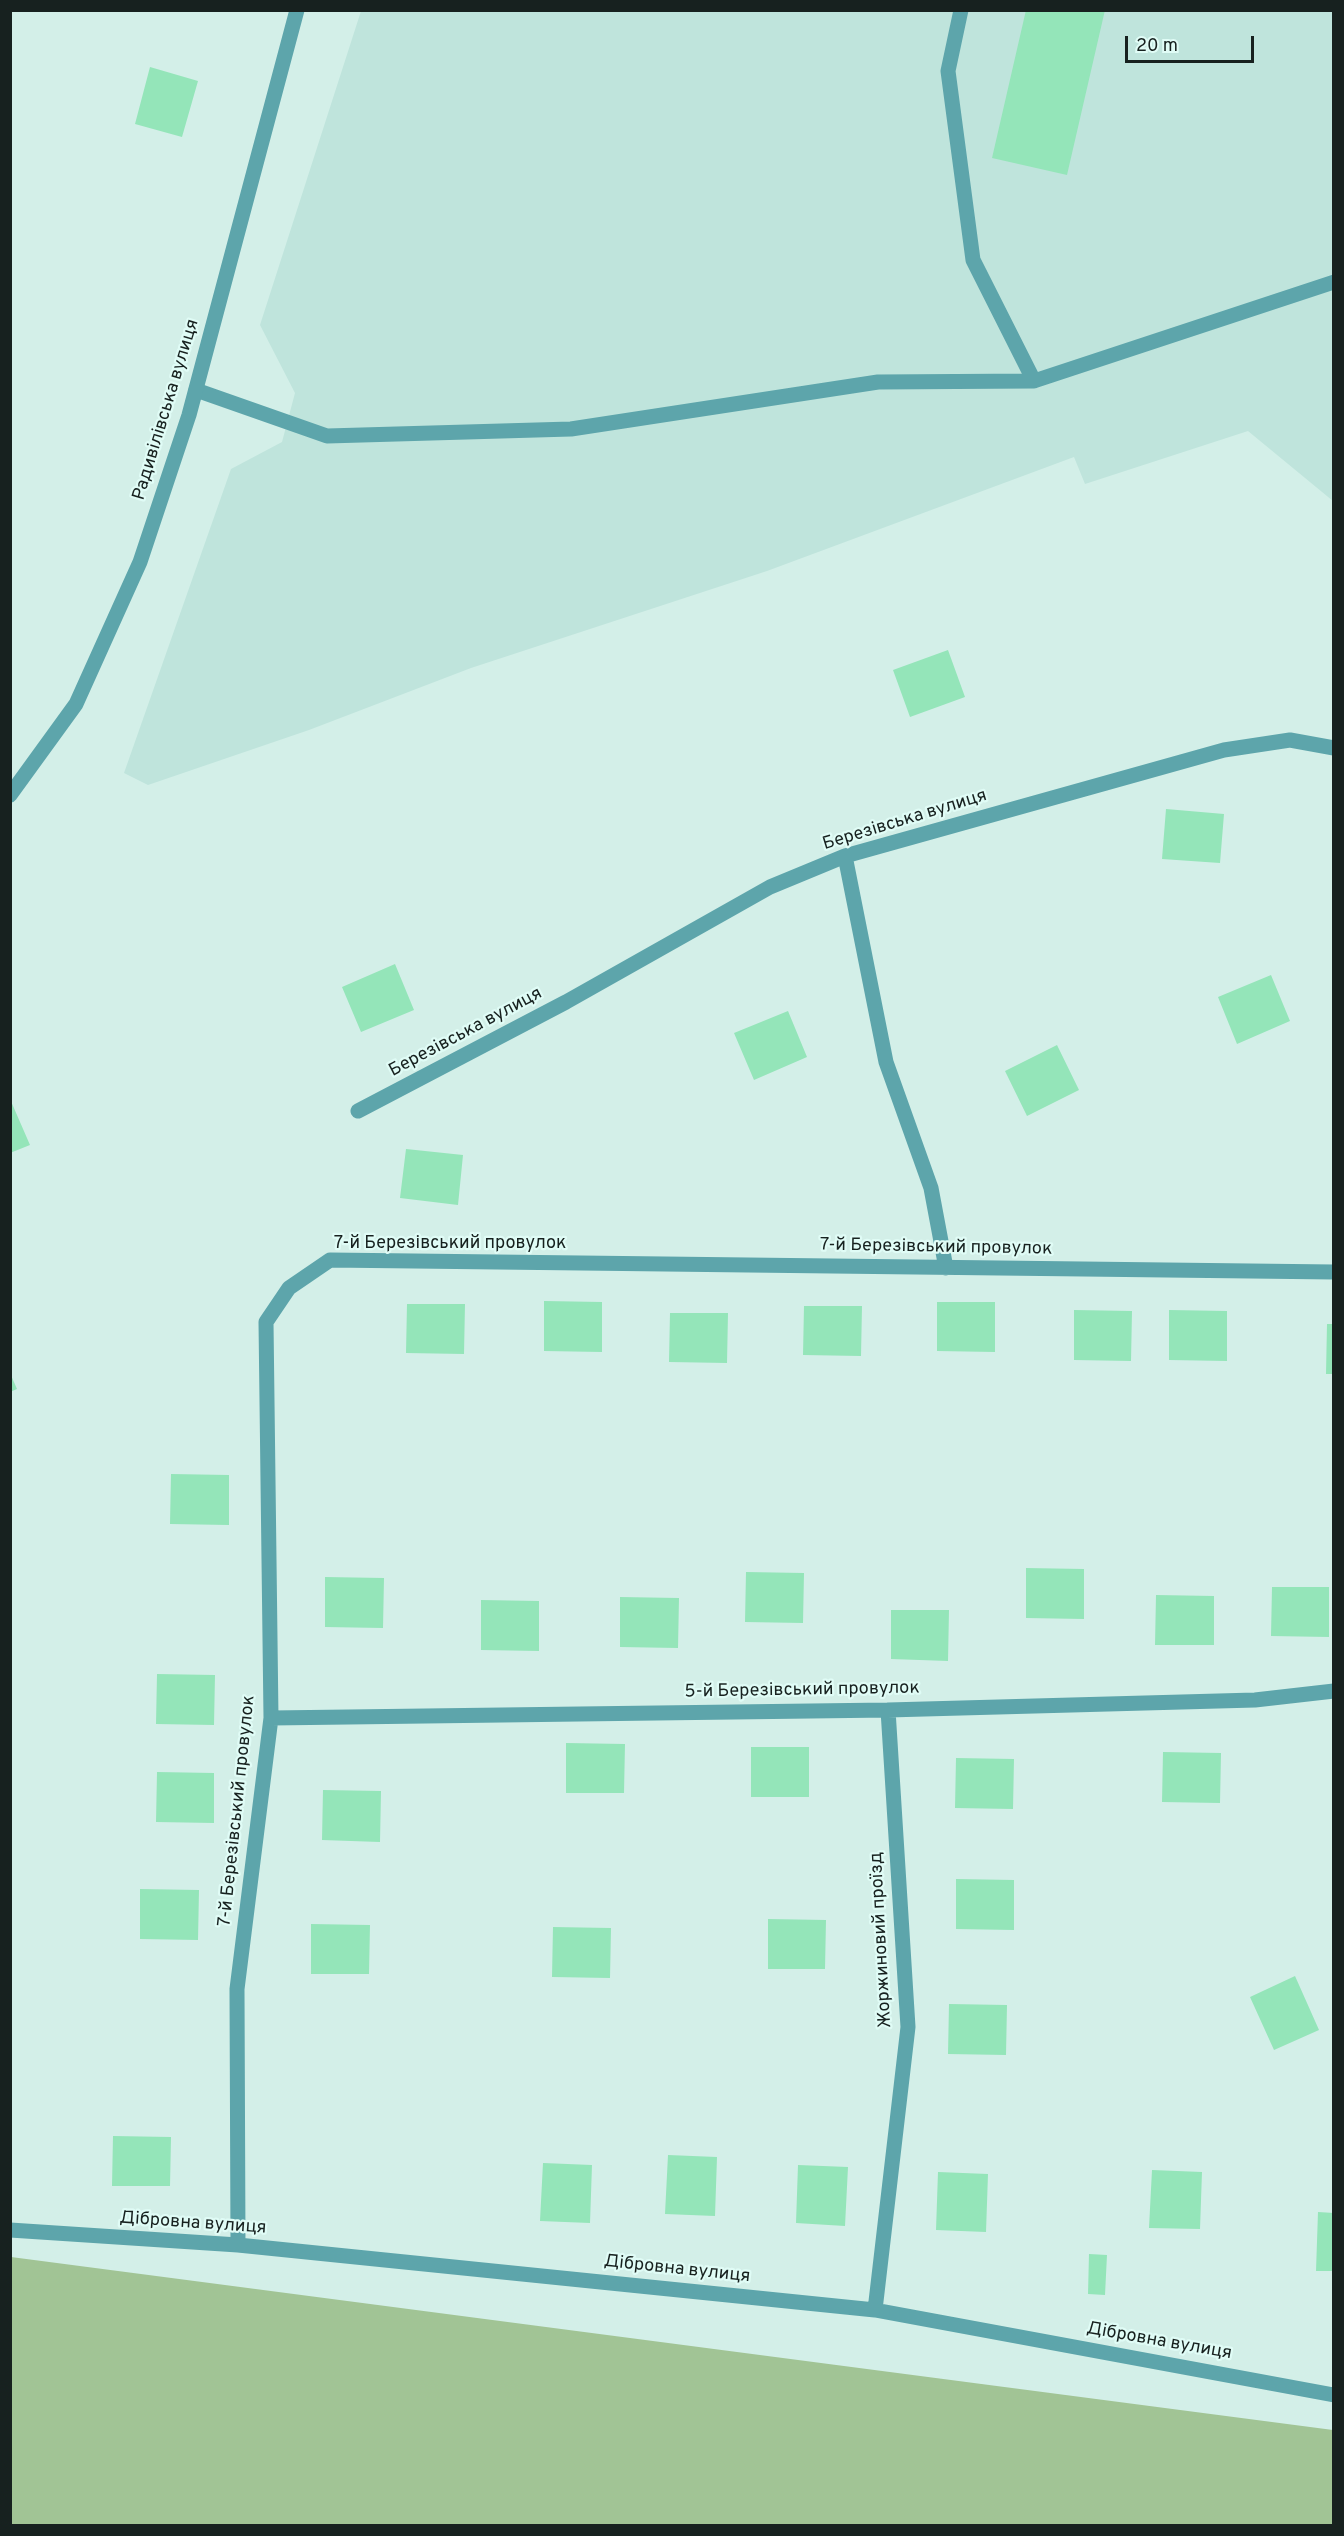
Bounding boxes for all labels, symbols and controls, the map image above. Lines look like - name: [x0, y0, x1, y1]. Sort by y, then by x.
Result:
- scale bar: [1128, 24, 1257, 62]
- text: 20 m: [1136, 35, 1178, 58]
- street label: Радивілівська вулиця: [129, 317, 205, 503]
- street label: Березівська вулиця: [820, 786, 990, 856]
- street label: Березівська вулиця: [386, 983, 546, 1083]
- street label: 7-й Березівський провулок: [334, 1233, 566, 1255]
- street label: 7-й Березівський провулок: [820, 1235, 1052, 1261]
- street label: 5-й Березівський провулок: [684, 1678, 920, 1704]
- street label: 7-й Березівський провулок: [215, 1694, 261, 1928]
- street label: Жоржиновий проїзд: [867, 1851, 897, 2029]
- street label: Дібровна вулиця: [119, 2208, 267, 2240]
- street label: Дібровна вулиця: [603, 2252, 751, 2288]
- street label: Дібровна вулиця: [1085, 2319, 1233, 2365]

